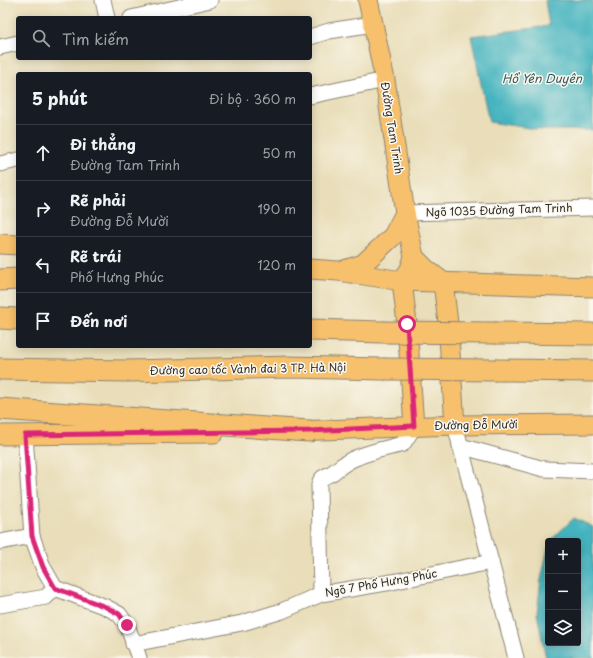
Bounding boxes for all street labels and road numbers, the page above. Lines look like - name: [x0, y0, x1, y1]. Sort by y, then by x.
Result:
- street label: Đường Tam Trinh: [377, 81, 408, 175]
- street label: Ngõ 1035 Đường Tam Trinh: [425, 198, 573, 221]
- street label: Đường cao tốc Vành đai 3 TP. Hà Nội: [150, 358, 346, 379]
- street label: Đường Đỗ Mười: [434, 415, 518, 434]
- street label: Ngõ 7 Phố Hưng Phúc: [323, 564, 439, 601]

